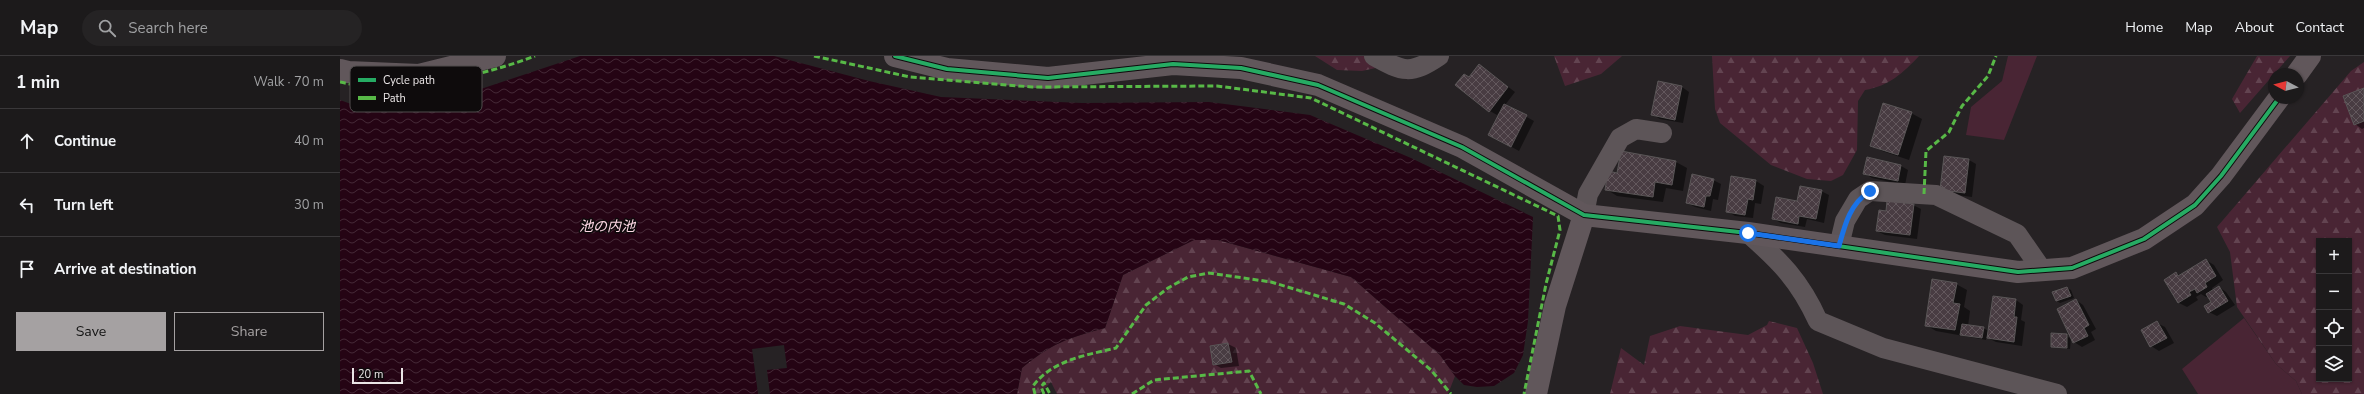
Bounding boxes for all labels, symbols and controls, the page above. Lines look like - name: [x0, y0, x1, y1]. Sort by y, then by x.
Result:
- search box: [82, 10, 362, 46]
- text: Map: [20, 15, 58, 41]
- icon: search: [96, 17, 118, 39]
- text: Search here: [128, 18, 208, 38]
- text: Home: [2125, 18, 2163, 37]
- text: Map: [2185, 18, 2213, 37]
- text: About: [2235, 18, 2274, 37]
- text: Contact: [2296, 18, 2344, 37]
- legend: [350, 66, 482, 112]
- north arrow: [2268, 68, 2304, 104]
- text: 1 min: [16, 71, 60, 94]
- text: Walk · 70 m: [253, 73, 324, 91]
- text: Cycle path: [383, 73, 435, 88]
- text: Path: [383, 91, 406, 106]
- icon: ahead: [16, 130, 38, 152]
- text: Continue: [54, 131, 116, 151]
- text: 40 m: [294, 132, 324, 150]
- route end: [1861, 182, 1879, 200]
- icon: left: [16, 194, 38, 216]
- text: Turn left: [54, 195, 113, 215]
- text: 30 m: [294, 196, 324, 214]
- water label: 池の内池: [579, 217, 637, 236]
- route start: [1739, 224, 1757, 242]
- map controls: [2316, 238, 2352, 382]
- button: +: [2316, 238, 2352, 274]
- icon: arrive: [16, 258, 38, 280]
- text: Arrive at destination: [54, 259, 197, 279]
- button: −: [2316, 274, 2352, 310]
- button: locate: [2316, 310, 2352, 346]
- button: Save: [16, 312, 166, 351]
- button: Share: [174, 312, 324, 351]
- button: layers: [2316, 346, 2352, 382]
- scale bar: [352, 366, 403, 385]
- text: 20 m: [358, 367, 383, 382]

